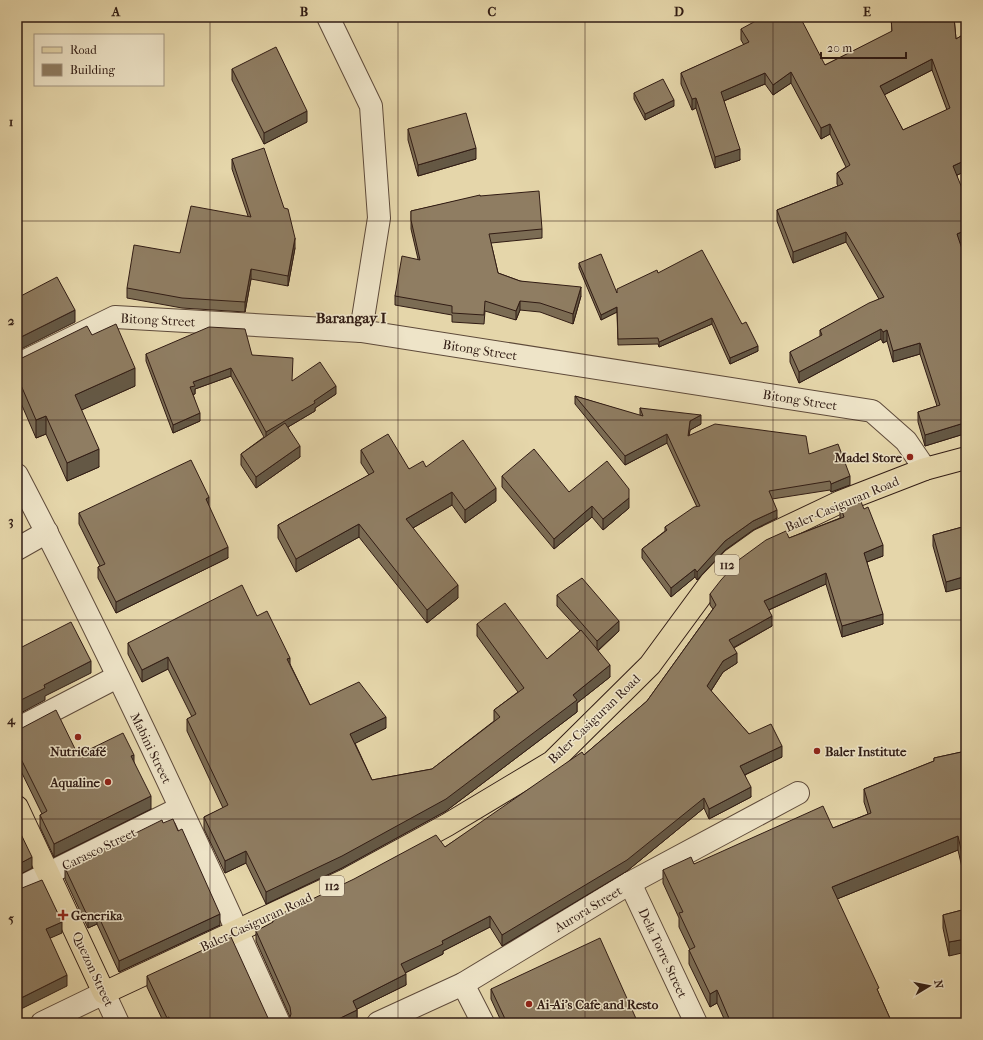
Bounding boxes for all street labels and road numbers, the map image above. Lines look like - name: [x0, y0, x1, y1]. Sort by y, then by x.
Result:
- street label: Bitong Street: [120, 311, 196, 329]
- street label: Bitong Street: [442, 337, 519, 363]
- street label: Bitong Street: [762, 387, 839, 413]
- street label: Baler-Casiguran Road: [783, 473, 902, 535]
- road number: 112: [715, 555, 739, 575]
- street label: Baler-Casiguran Road: [545, 671, 644, 767]
- street label: Mabini Street: [127, 710, 175, 786]
- street label: Carasco Street: [60, 824, 139, 873]
- road number: 112: [320, 876, 344, 896]
- street label: Aurora Street: [551, 883, 625, 936]
- street label: Baler-Casiguran Road: [198, 889, 315, 955]
- street label: Dela Torre Street: [636, 906, 690, 1001]
- street label: Quezon Street: [69, 929, 117, 1009]

